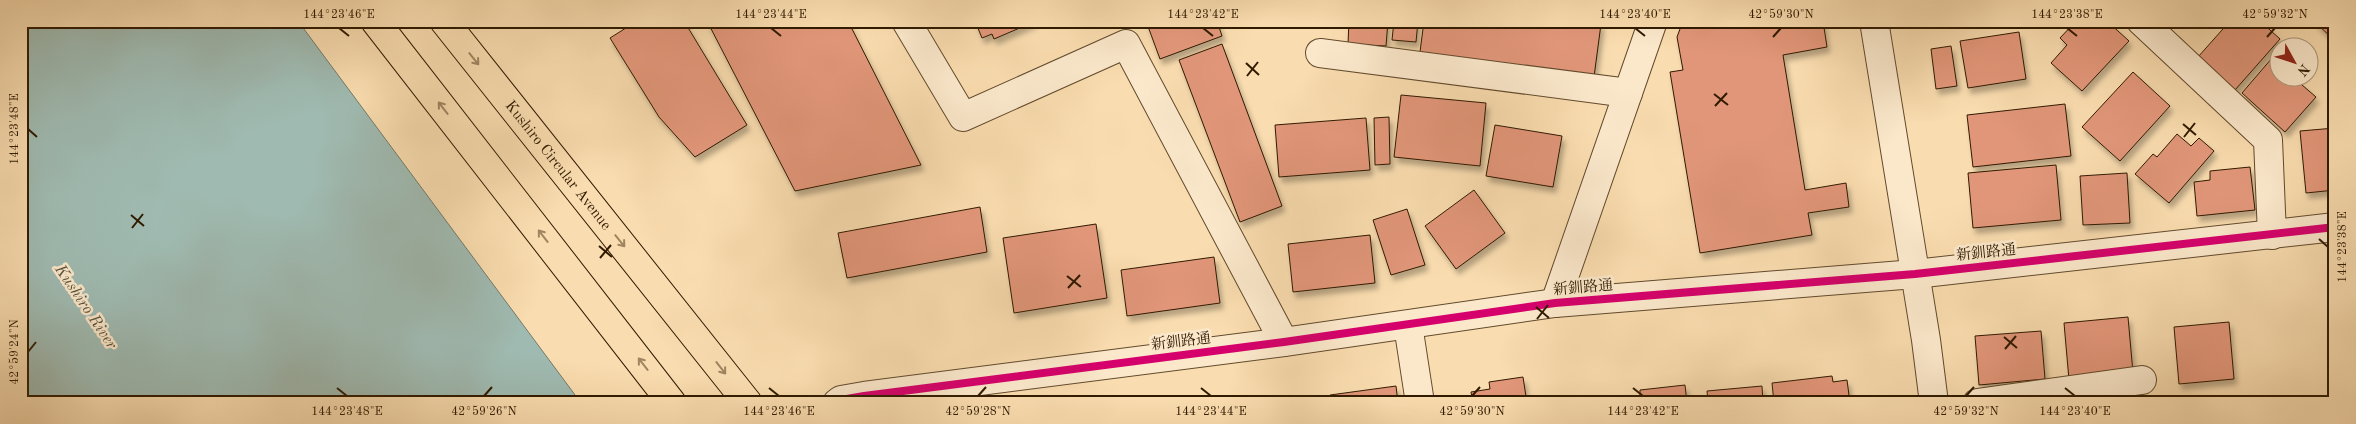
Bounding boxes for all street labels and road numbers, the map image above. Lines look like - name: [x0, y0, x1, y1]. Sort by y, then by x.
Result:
- street label: Kushiro Circular Avenue: [502, 99, 613, 233]
- street label: 新釧路通: [1955, 241, 2017, 264]
- street label: 新釧路通: [1552, 276, 1614, 299]
- street label: 新釧路通: [1150, 329, 1212, 354]

